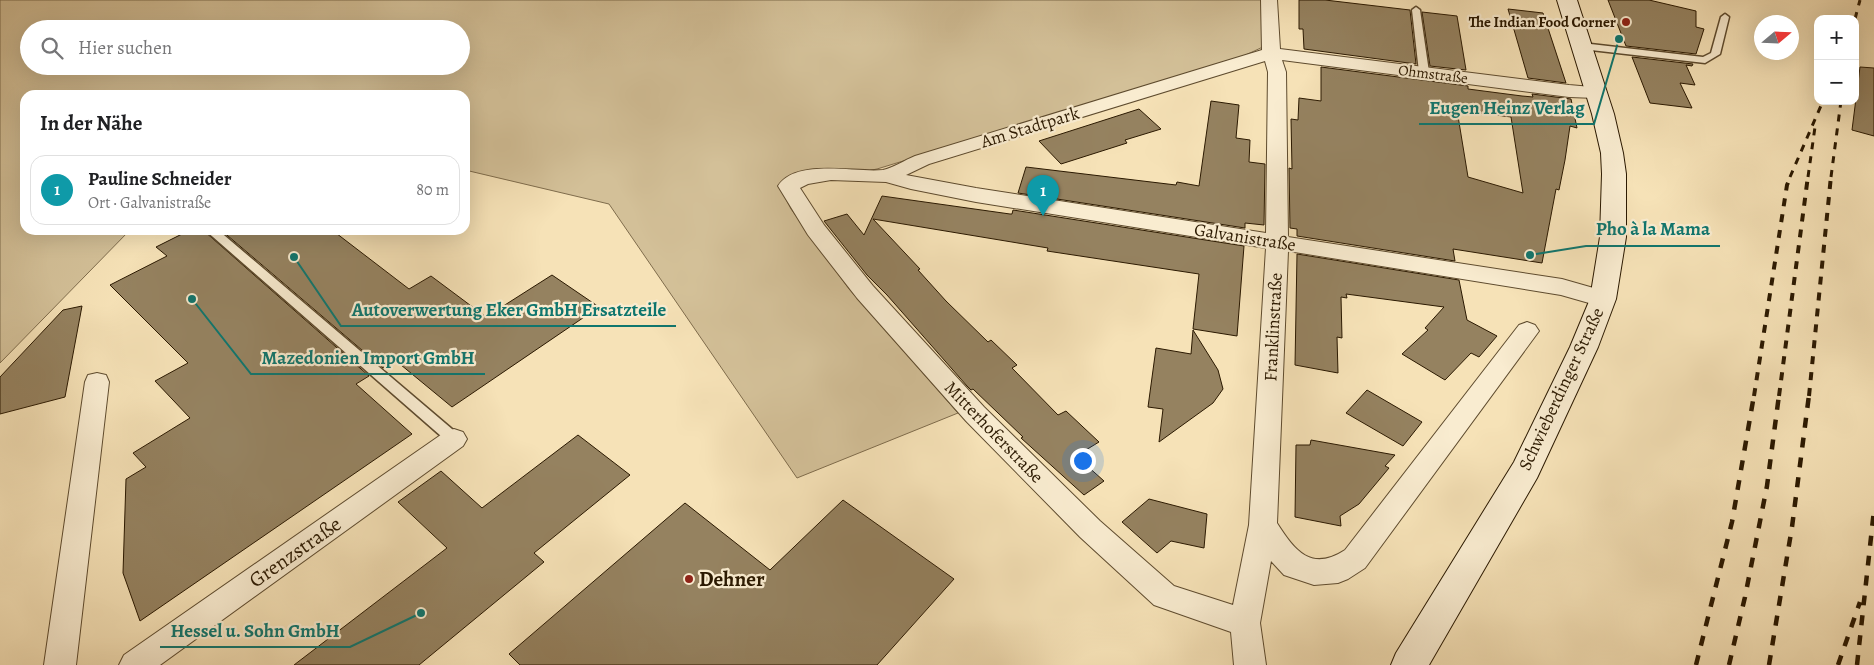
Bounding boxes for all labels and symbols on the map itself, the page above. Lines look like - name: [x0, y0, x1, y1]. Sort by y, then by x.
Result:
- place label: The Indian Food Corner: [1469, 12, 1616, 32]
- north arrow: [1754, 15, 1799, 60]
- marker: The Indian Food Corner: [1620, 16, 1632, 28]
- street label: Ohmstraße: [1397, 60, 1469, 88]
- callout: Eugen Heinz Verlag: [1419, 90, 1594, 124]
- text: Eugen Heinz Verlag: [1429, 95, 1585, 121]
- street label: Am Stadtpark: [977, 101, 1082, 154]
- pin: 1: [1027, 175, 1059, 216]
- callout: Pho à la Mama: [1586, 212, 1720, 246]
- text: Pho à la Mama: [1596, 216, 1711, 242]
- street label: Galvanistraße: [1192, 217, 1298, 257]
- street label: Franklinstraße: [1258, 272, 1288, 382]
- callout: Autoverwertung Eker GmbH Ersatzteile: [341, 292, 676, 326]
- text: Autoverwertung Eker GmbH Ersatzteile: [351, 297, 667, 323]
- street label: Schwieberdinger Straße: [1513, 304, 1609, 474]
- callout: Mazedonien Import GmbH: [251, 340, 485, 374]
- text: Mazedonien Import GmbH: [261, 345, 475, 371]
- street label: Mitterhoferstraße: [939, 376, 1049, 488]
- your location: [1070, 448, 1096, 474]
- street label: Grenzstraße: [243, 510, 347, 594]
- place label: Dehner: [699, 565, 765, 593]
- marker: Dehner: [683, 573, 695, 585]
- callout: Hessel u. Sohn GmbH: [160, 613, 350, 647]
- text: Hessel u. Sohn GmbH: [170, 618, 340, 644]

